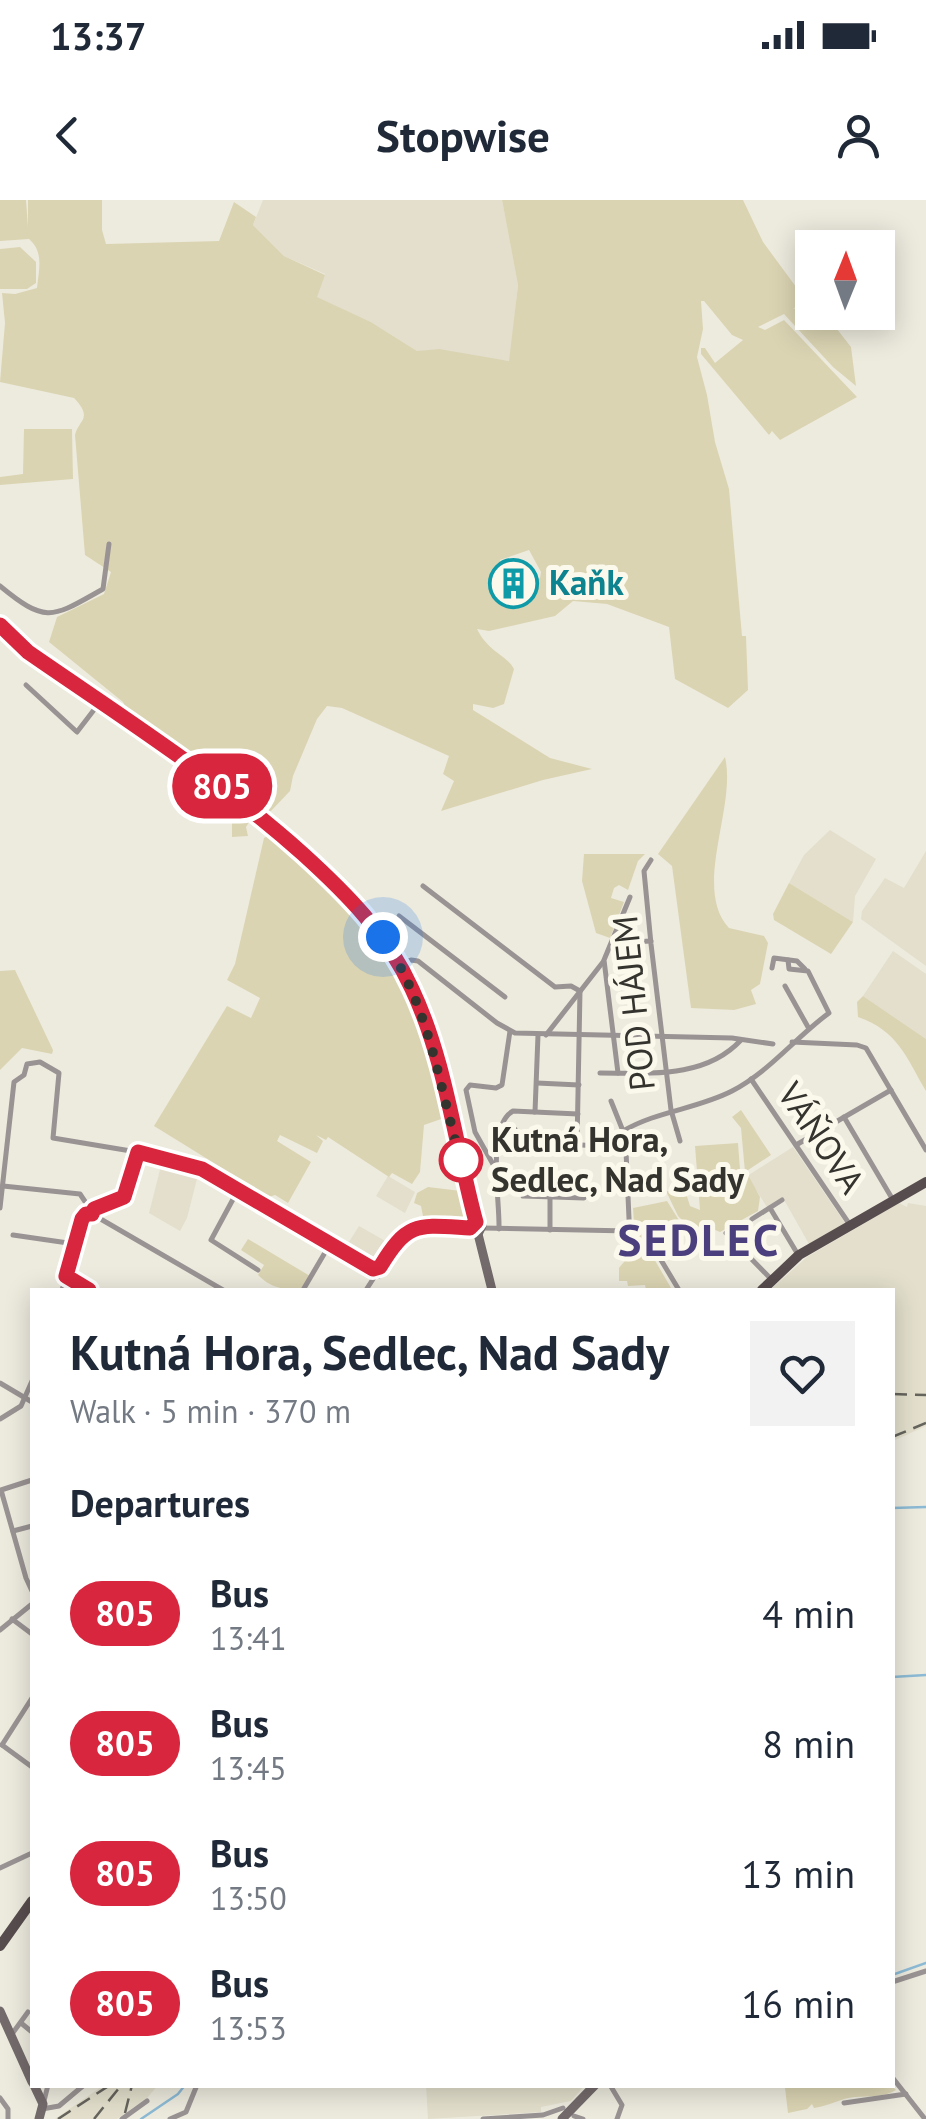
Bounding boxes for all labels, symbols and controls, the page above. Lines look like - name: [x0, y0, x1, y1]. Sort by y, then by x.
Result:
- text: 13:37: [50, 11, 146, 60]
- text: Stopwise: [376, 106, 550, 164]
- icon: back: [40, 108, 95, 163]
- icon: person: [831, 108, 886, 163]
- north arrow: [795, 230, 895, 330]
- map controls: [795, 230, 895, 330]
- building icon: Kaňk: [488, 557, 540, 609]
- place label: Kaňk: [549, 559, 624, 605]
- line badge: 805: [164, 754, 280, 818]
- text: 805: [192, 763, 252, 809]
- your location: [358, 912, 408, 962]
- street label: POD HÁJEM: [601, 913, 665, 1093]
- street label: VÁŇOVA: [767, 1072, 876, 1202]
- place label: Kutná Hora, Sedlec, Nad Sady: [491, 1116, 745, 1202]
- marker: Kutná Hora, Sedlec, Nad Sady: [440, 1139, 482, 1181]
- district label: SEDLEC: [617, 1210, 781, 1268]
- text: Kutná Hora, Sedlec, Nad Sady: [70, 1321, 669, 1383]
- button: heart: [750, 1321, 855, 1426]
- text: Walk · 5 min · 370 m: [70, 1390, 351, 1432]
- text: Departures: [70, 1478, 250, 1527]
- text: Bus: [210, 1568, 269, 1617]
- text: 4 min: [762, 1589, 855, 1638]
- text: 805: [95, 1590, 155, 1636]
- text: 13:41: [210, 1617, 287, 1659]
- text: Bus: [210, 1698, 269, 1747]
- text: 8 min: [762, 1719, 855, 1768]
- text: 805: [95, 1720, 155, 1766]
- text: 13:45: [210, 1747, 287, 1789]
- text: Bus: [210, 1828, 269, 1877]
- text: 13 min: [742, 1849, 855, 1898]
- text: 805: [95, 1850, 155, 1896]
- text: 13:50: [210, 1877, 287, 1919]
- text: Bus: [210, 1958, 269, 2007]
- text: 16 min: [742, 1979, 855, 2028]
- text: 805: [95, 1980, 155, 2026]
- text: 13:53: [210, 2007, 287, 2049]

